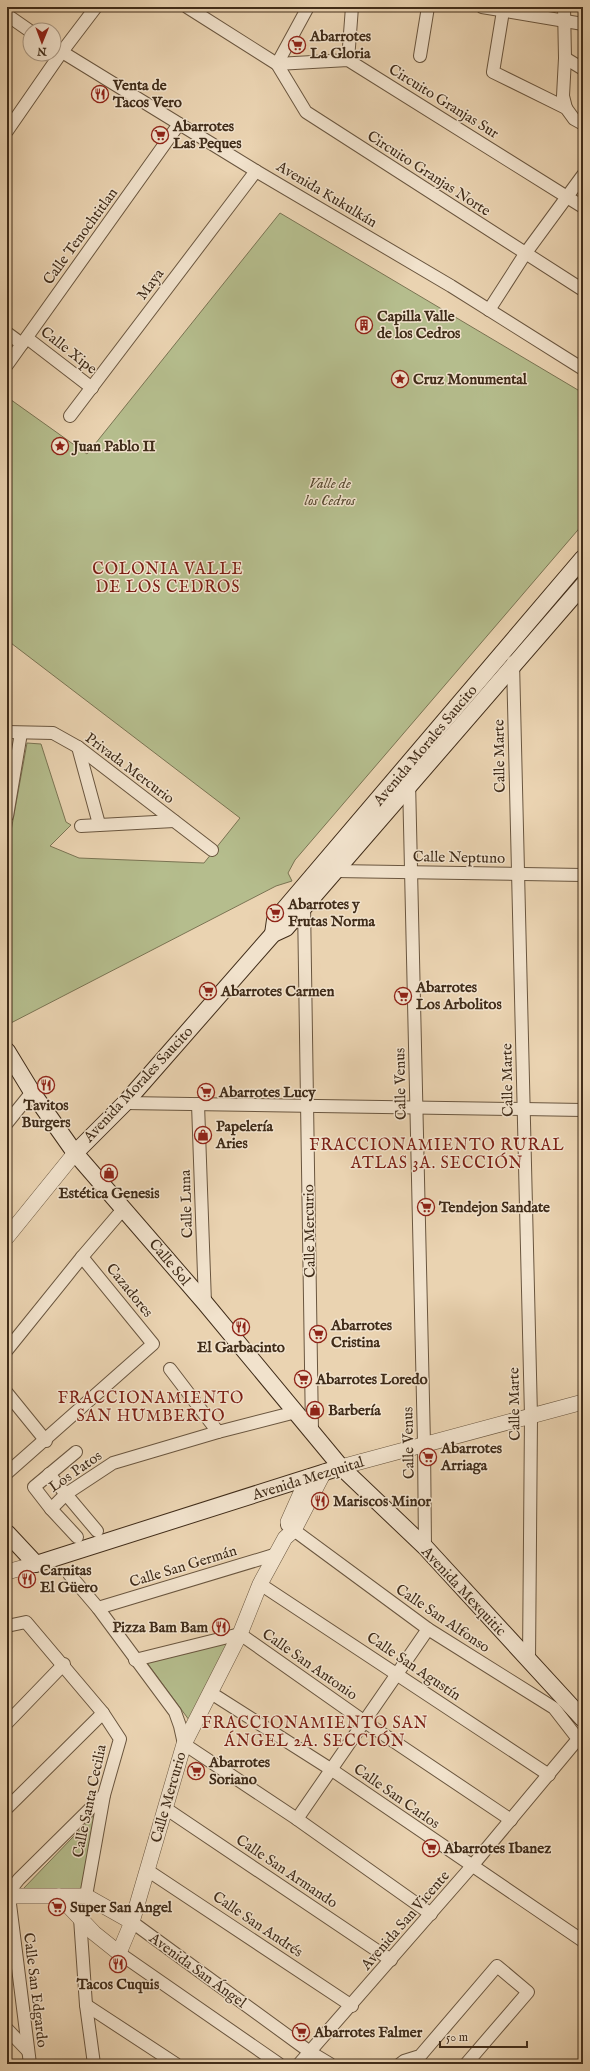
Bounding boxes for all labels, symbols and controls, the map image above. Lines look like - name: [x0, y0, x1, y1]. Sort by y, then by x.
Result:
- north arrow: [22, 22, 62, 62]
- place label: Abarrotes La Gloria: [309, 27, 372, 63]
- supermarket icon: Abarrotes La Gloria: [287, 35, 307, 55]
- text: N: [36, 44, 48, 58]
- street label: Circuito Granjas Sur: [385, 60, 503, 143]
- place label: Venta de Tacos Vero: [112, 76, 182, 112]
- restaurant icon: Venta de Tacos Vero: [90, 84, 110, 104]
- place label: Abarrotes Las Peques: [172, 117, 242, 153]
- supermarket icon: Abarrotes Las Peques: [150, 125, 170, 145]
- street label: Circuito Granjas Norte: [363, 126, 494, 220]
- street label: Avenida Kukulkán: [272, 156, 380, 232]
- street label: Calle Tenochtitlan: [39, 184, 122, 289]
- street label: Maya: [133, 265, 169, 304]
- place label: Capilla Valle de los Cedros: [377, 307, 461, 343]
- building icon: Capilla Valle de los Cedros: [354, 315, 374, 335]
- street label: Calle Xipe: [37, 322, 101, 378]
- place icon: Cruz Monumental: [390, 369, 410, 389]
- place label: Cruz Monumental: [413, 370, 528, 389]
- place icon: Juan Pablo II: [50, 436, 70, 456]
- place label: Juan Pablo II: [71, 437, 156, 456]
- park label: Valle de los Cedros: [305, 474, 356, 510]
- district label: COLONIA VALLE DE LOS CEDROS: [92, 560, 244, 598]
- street label: Avenida Morales Saucito: [369, 681, 482, 810]
- street label: Calle Marte: [489, 719, 510, 793]
- street label: Privada Mercurio: [81, 729, 178, 808]
- street label: Calle Neptuno: [413, 847, 505, 868]
- place label: Abarrotes y Frutas Norma: [287, 895, 375, 931]
- supermarket icon: Abarrotes y Frutas Norma: [265, 903, 285, 923]
- place label: Abarrotes Los Arbolitos: [415, 978, 502, 1014]
- supermarket icon: Abarrotes Carmen: [198, 981, 218, 1001]
- place label: Abarrotes Carmen: [220, 982, 334, 1001]
- supermarket icon: Abarrotes Los Arbolitos: [393, 986, 413, 1006]
- street label: Avenida Morales Saucito: [79, 1022, 197, 1147]
- street label: Calle Marte: [497, 1043, 518, 1117]
- street label: Calle Venus: [390, 1048, 411, 1120]
- restaurant icon: Tavitos Burgers: [36, 1075, 56, 1095]
- supermarket icon: Abarrotes Lucy: [196, 1082, 216, 1102]
- place label: Abarrotes Lucy: [218, 1083, 316, 1102]
- place label: Tavitos Burgers: [21, 1096, 71, 1132]
- place label: Papelería Aries: [215, 1117, 274, 1153]
- shop icon: Papelería Aries: [193, 1125, 213, 1145]
- district label: FRACCIONAMIENTO RURAL ATLAS 3A. SECCIÓN: [309, 1136, 565, 1174]
- shop icon: Estética Genesis: [99, 1163, 119, 1183]
- street label: Calle Luna: [176, 1169, 197, 1239]
- place label: Estética Genesis: [58, 1184, 160, 1203]
- street label: Calle Mercurio: [299, 1184, 320, 1278]
- supermarket icon: Tendejon Sandate: [416, 1197, 436, 1217]
- place label: Tendejon Sandate: [438, 1198, 550, 1217]
- street label: Calle Sol: [145, 1235, 195, 1290]
- street label: Cazadores: [102, 1259, 157, 1321]
- place label: Abarrotes Cristina: [330, 1316, 393, 1352]
- restaurant icon: El Garbacinto: [231, 1317, 251, 1337]
- supermarket icon: Abarrotes Cristina: [308, 1324, 328, 1344]
- place label: El Garbacinto: [197, 1338, 285, 1357]
- street label: Calle Marte: [504, 1367, 525, 1441]
- supermarket icon: Abarrotes Loredo: [293, 1369, 313, 1389]
- place label: Abarrotes Loredo: [315, 1370, 428, 1389]
- district label: FRACCIONAMIENTO SAN HUMBERTO: [58, 1389, 244, 1427]
- shop icon: Barbería: [305, 1400, 325, 1420]
- place label: Barbería: [328, 1401, 381, 1420]
- street label: Calle Venus: [398, 1407, 419, 1479]
- place label: Abarrotes Arriaga: [440, 1439, 503, 1475]
- street label: Los Patos: [45, 1446, 106, 1497]
- supermarket icon: Abarrotes Arriaga: [418, 1447, 438, 1467]
- street label: Avenida Mezquital: [249, 1452, 367, 1505]
- restaurant icon: Mariscos Minor: [310, 1491, 330, 1511]
- place label: Mariscos Minor: [333, 1492, 432, 1511]
- street label: Calle San Germán: [127, 1541, 239, 1592]
- street label: Avenida Mexquitic: [417, 1542, 510, 1640]
- place label: Carnitas El Güero: [40, 1561, 98, 1597]
- restaurant icon: Carnitas El Güero: [17, 1569, 37, 1589]
- street label: Calle San Alfonso: [392, 1580, 494, 1657]
- restaurant icon: Pizza Bam Bam: [211, 1617, 231, 1637]
- place label: Pizza Bam Bam: [112, 1618, 208, 1637]
- street label: Calle San Antonio: [258, 1624, 361, 1704]
- street label: Calle San Agustín: [363, 1628, 464, 1705]
- district label: FRACCIONAMIENTO SAN ÁNGEL 2A. SECCIÓN: [202, 1714, 428, 1752]
- street label: Calle Santa Cecilia: [68, 1742, 111, 1859]
- street label: Calle Mercurio: [146, 1750, 191, 1845]
- place label: Abarrotes Soriano: [208, 1753, 271, 1789]
- street label: Calle San Carlos: [350, 1760, 444, 1833]
- supermarket icon: Abarrotes Soriano: [186, 1761, 206, 1781]
- street label: Calle San Armando: [232, 1830, 341, 1912]
- supermarket icon: Abarrotes Ibanez: [421, 1838, 441, 1858]
- place label: Abarrotes Ibanez: [443, 1839, 551, 1858]
- street label: Avenida San Vicente: [356, 1867, 454, 1975]
- street label: Calle San Andrés: [209, 1887, 306, 1962]
- supermarket icon: Super San Angel: [47, 1897, 67, 1917]
- place label: Super San Angel: [70, 1898, 173, 1917]
- street label: Avenida San Ángel: [145, 1928, 251, 2013]
- street label: Calle San Edgardo: [19, 1932, 52, 2049]
- restaurant icon: Tacos Cuquis: [108, 1954, 128, 1974]
- place label: Tacos Cuquis: [76, 1975, 160, 1994]
- supermarket icon: Abarrotes Falmer: [291, 2022, 311, 2042]
- place label: Abarrotes Falmer: [313, 2023, 423, 2042]
- scale bar: [440, 2023, 527, 2049]
- text: 50 m: [446, 2030, 468, 2045]

